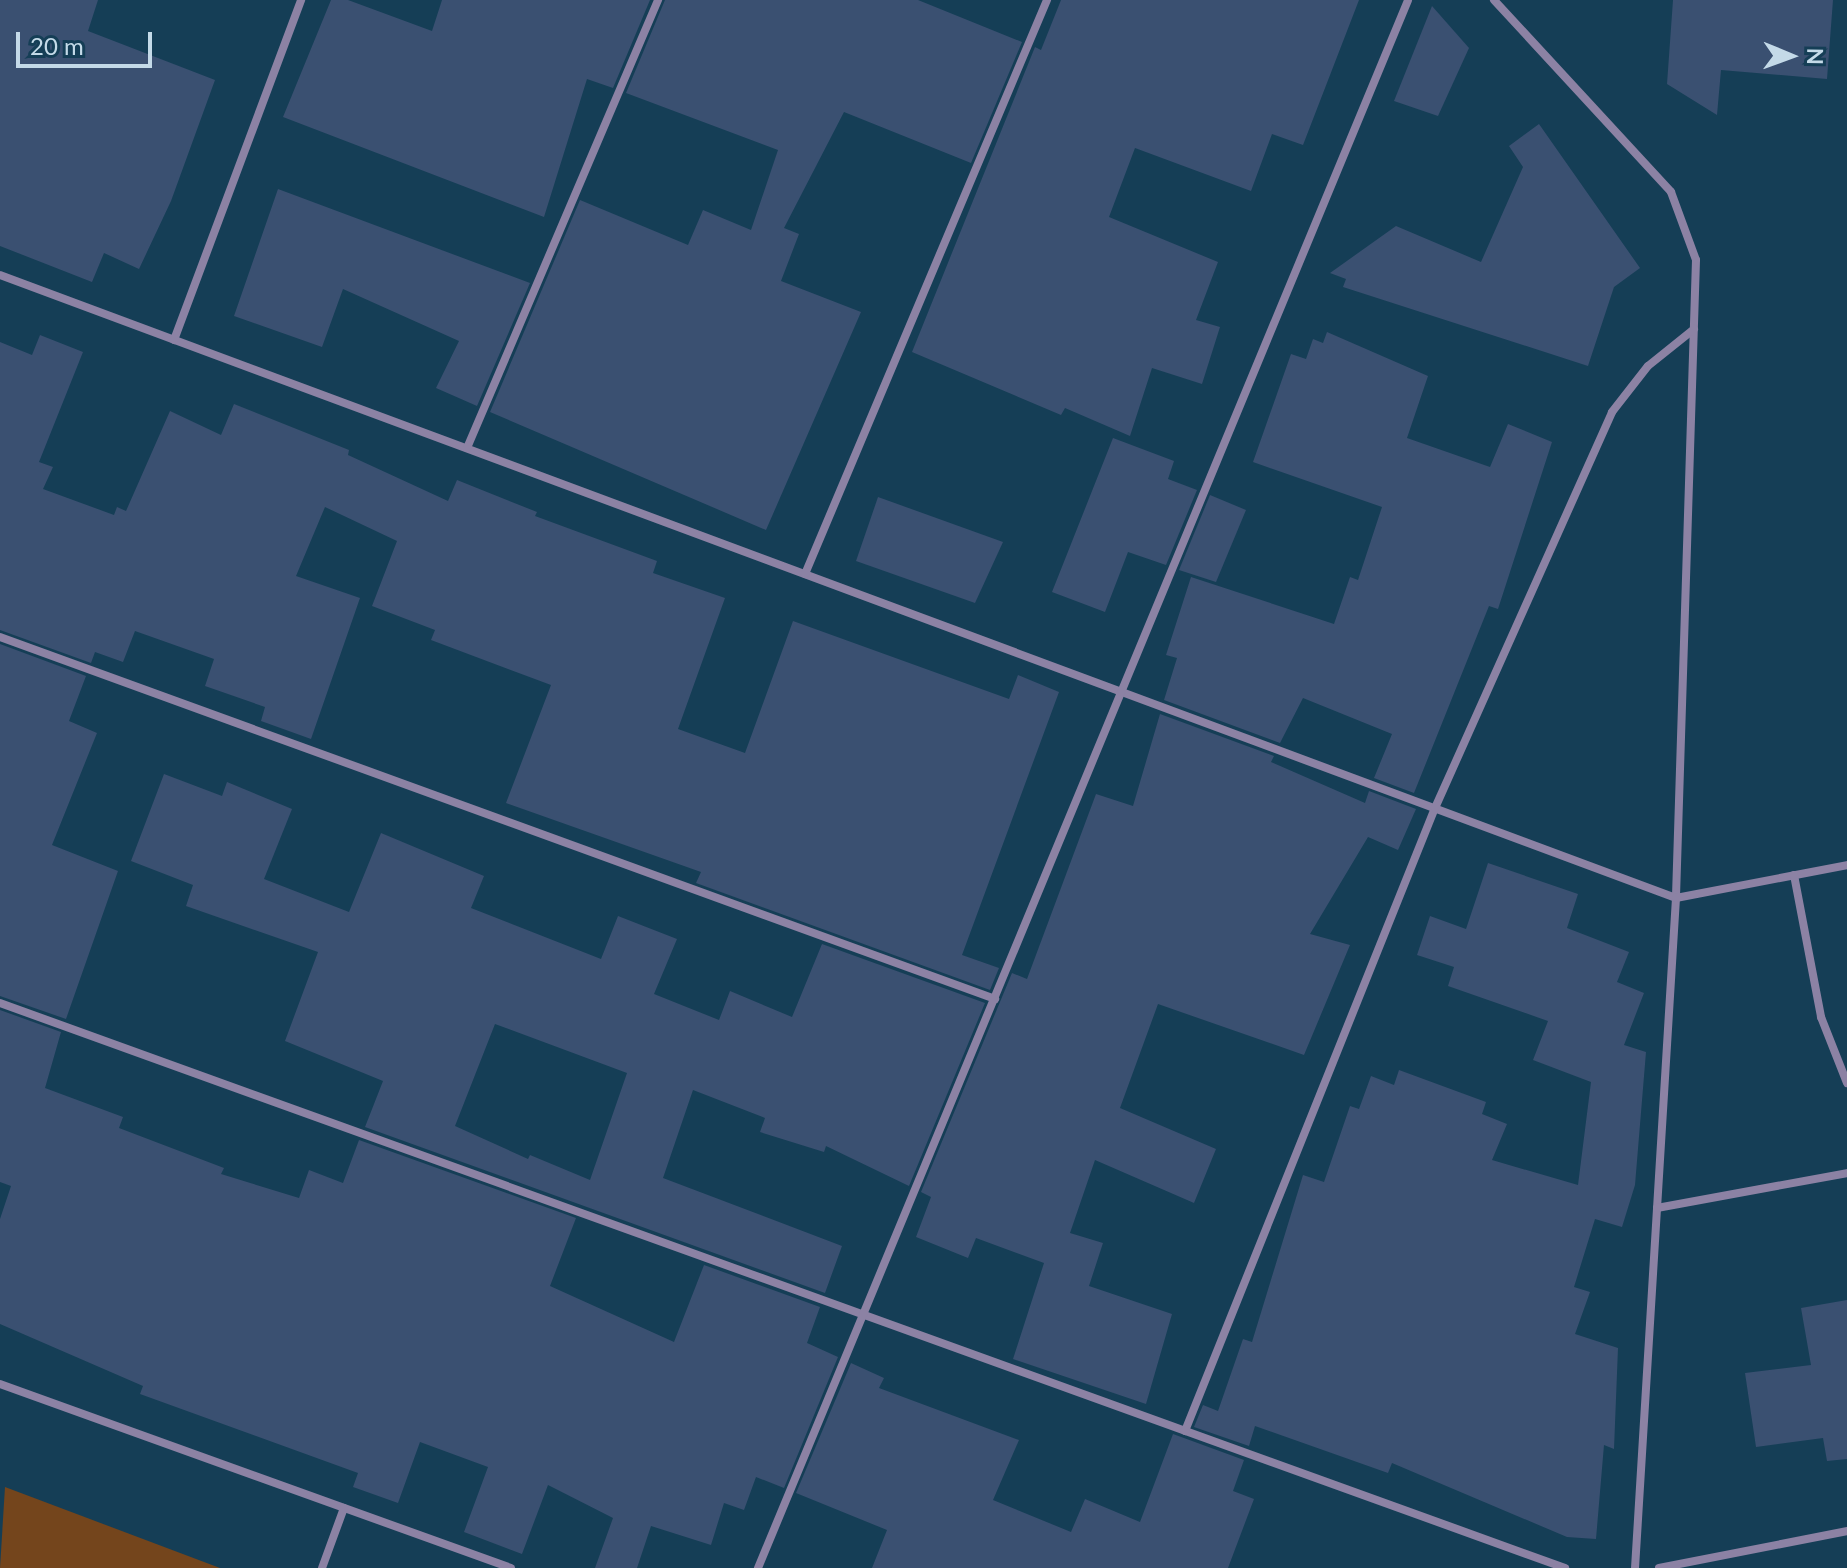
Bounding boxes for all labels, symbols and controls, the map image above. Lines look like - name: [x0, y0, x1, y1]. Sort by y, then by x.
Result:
- scale bar: [20, 16, 156, 66]
- north arrow: [1751, 16, 1831, 96]
- text: 20 m: [30, 31, 84, 60]
- text: N: [1802, 48, 1829, 65]

